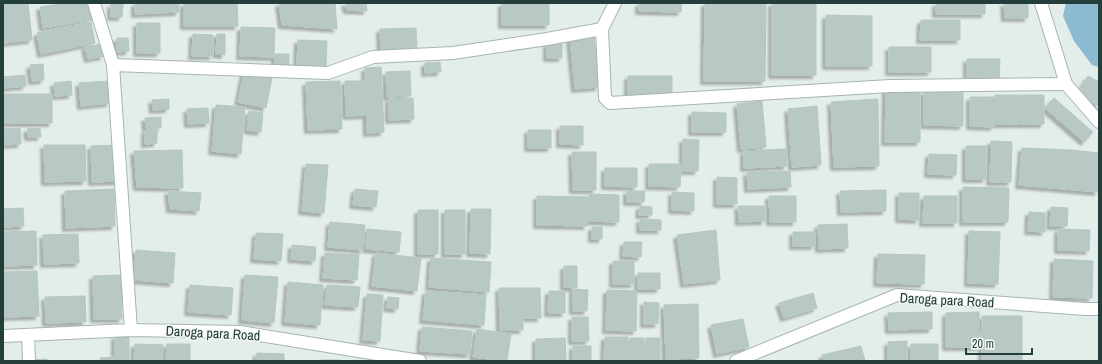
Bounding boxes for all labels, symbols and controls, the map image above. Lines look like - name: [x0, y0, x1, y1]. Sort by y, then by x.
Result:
- street label: Daroga para Road: [899, 289, 995, 311]
- street label: Daroga para Road: [165, 322, 261, 344]
- scale bar: [966, 330, 1032, 356]
- text: 20 m: [972, 336, 994, 352]

